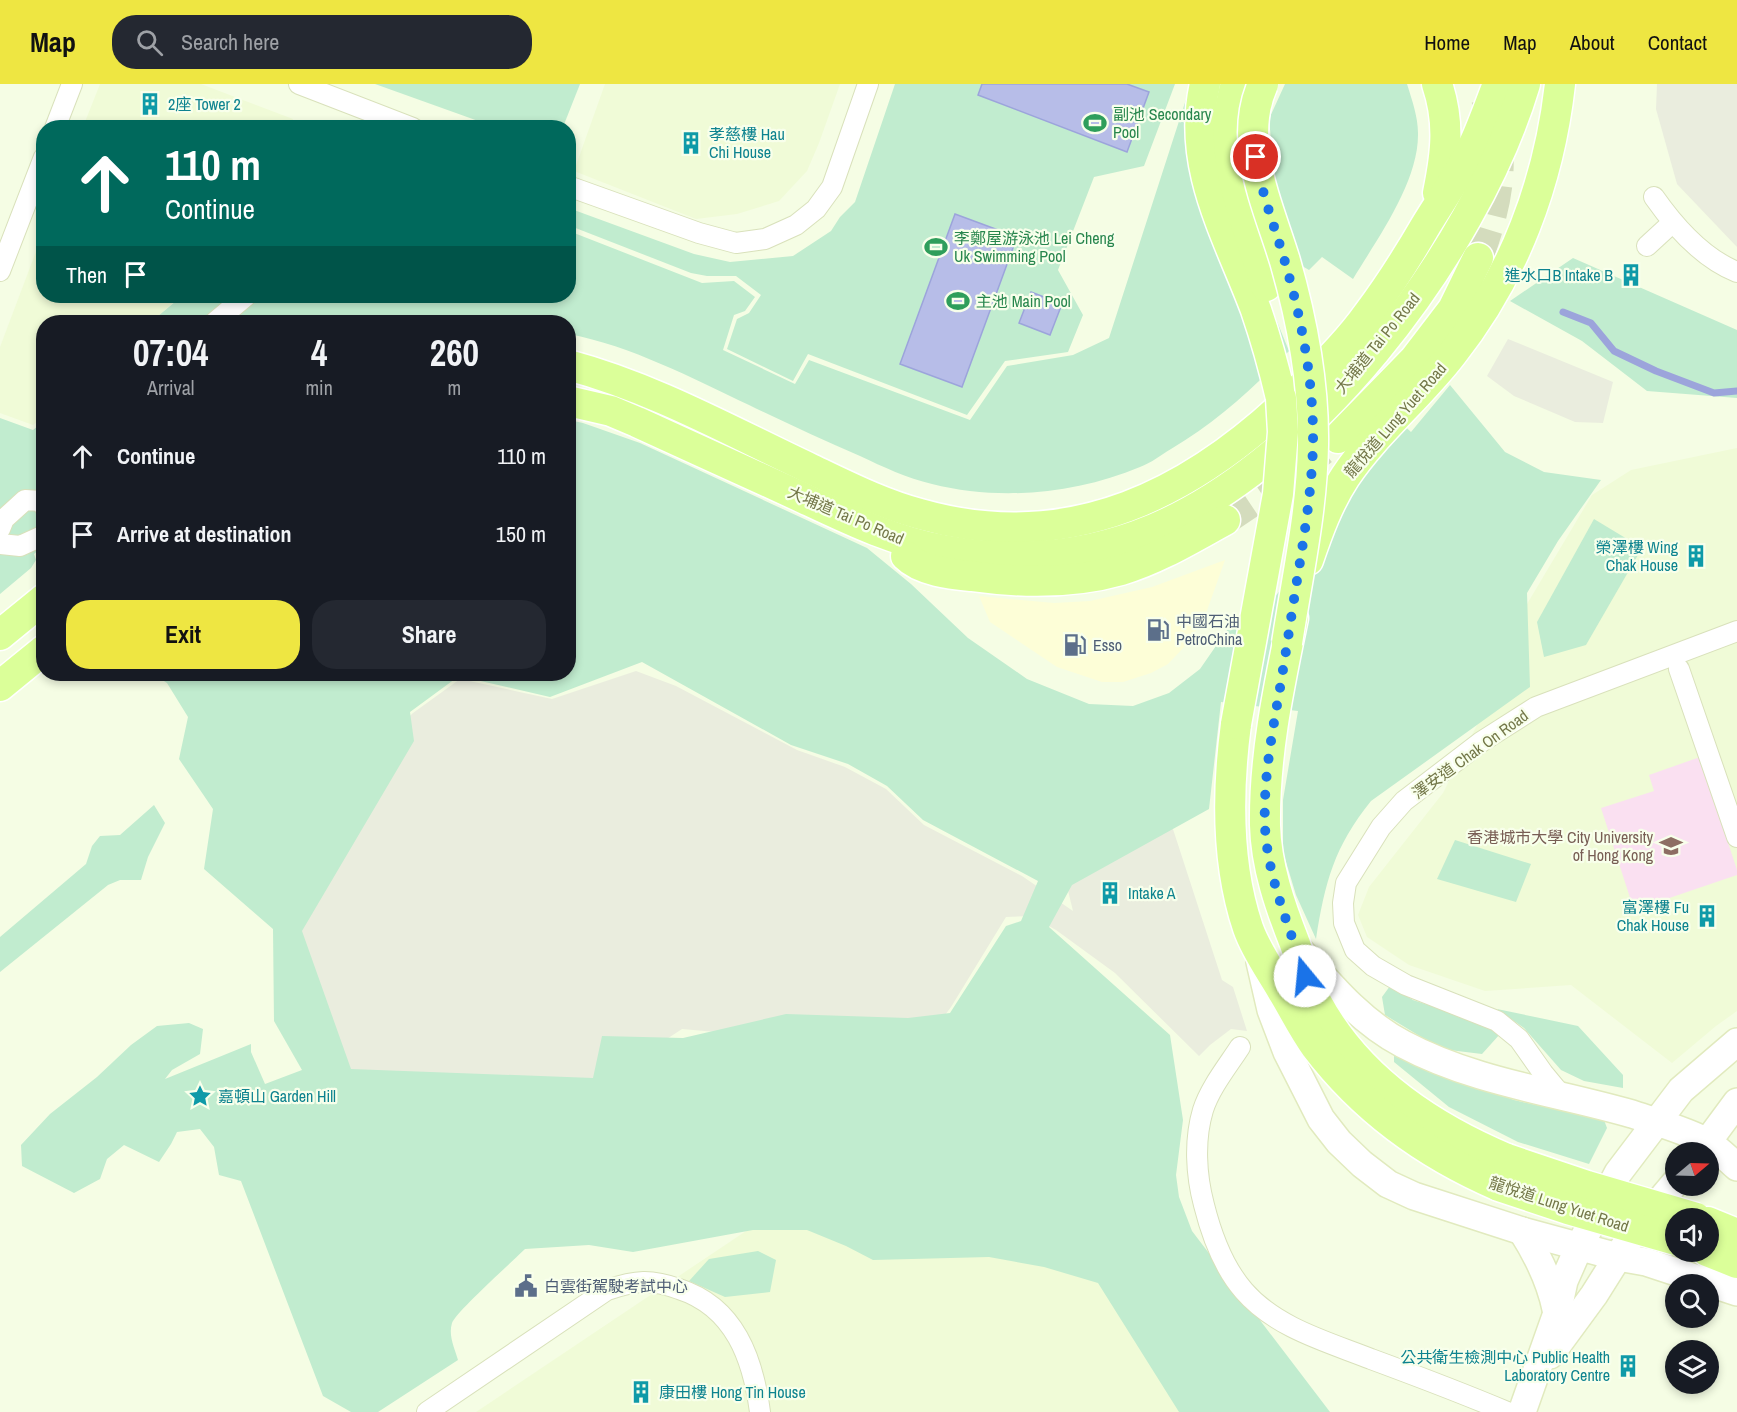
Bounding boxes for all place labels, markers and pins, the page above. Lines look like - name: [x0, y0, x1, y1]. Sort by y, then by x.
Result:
- building icon: 2座 Tower 2: [137, 91, 163, 117]
- place label: 2座 Tower 2: [168, 93, 241, 115]
- place label: 副池 Secondary Pool: [1113, 103, 1212, 143]
- sports icon: 副池 Secondary Pool: [1082, 110, 1108, 136]
- place label: 孝慈樓 Hau Chi House: [709, 123, 785, 163]
- building icon: 孝慈樓 Hau Chi House: [678, 130, 704, 156]
- pin: [1230, 131, 1281, 182]
- place label: 李鄭屋游泳池 Lei Cheng Uk Swimming Pool: [954, 227, 1115, 267]
- sports icon: 李鄭屋游泳池 Lei Cheng Uk Swimming Pool: [923, 234, 949, 260]
- building icon: 進水口B Intake B: [1618, 262, 1644, 288]
- place label: 進水口B Intake B: [1504, 264, 1613, 286]
- sports icon: 主池 Main Pool: [945, 288, 971, 314]
- place label: 主池 Main Pool: [976, 290, 1071, 312]
- place label: 榮澤樓 Wing Chak House: [1596, 536, 1679, 576]
- building icon: 榮澤樓 Wing Chak House: [1683, 543, 1709, 569]
- place label: 中國石油 PetroChina: [1176, 610, 1243, 650]
- fuel station icon: 中國石油 PetroChina: [1145, 617, 1171, 643]
- fuel station icon: Esso: [1062, 632, 1088, 658]
- place label: Esso: [1093, 634, 1122, 656]
- place label: 香港城市大學 City University of Hong Kong: [1467, 826, 1654, 866]
- school or university icon: 香港城市大學 City University of Hong Kong: [1658, 833, 1684, 859]
- building icon: Intake A: [1097, 880, 1123, 906]
- place label: Intake A: [1128, 882, 1176, 904]
- place label: 富澤樓 Fu Chak House: [1617, 896, 1689, 936]
- building icon: 富澤樓 Fu Chak House: [1694, 903, 1720, 929]
- place icon: 嘉頓山 Garden Hill: [187, 1083, 213, 1109]
- place label: 嘉頓山 Garden Hill: [218, 1085, 336, 1107]
- public building icon: 白雲街駕駛考試中心: [513, 1273, 539, 1299]
- place label: 白雲街駕駛考試中心: [544, 1275, 688, 1297]
- place label: 公共衛生檢測中心 Public Health Laboratory Centre: [1400, 1346, 1610, 1386]
- building icon: 公共衛生檢測中心 Public Health Laboratory Centre: [1615, 1353, 1641, 1379]
- building icon: 康田樓 Hong Tin House: [628, 1379, 654, 1405]
- place label: 康田樓 Hong Tin House: [659, 1381, 806, 1403]

